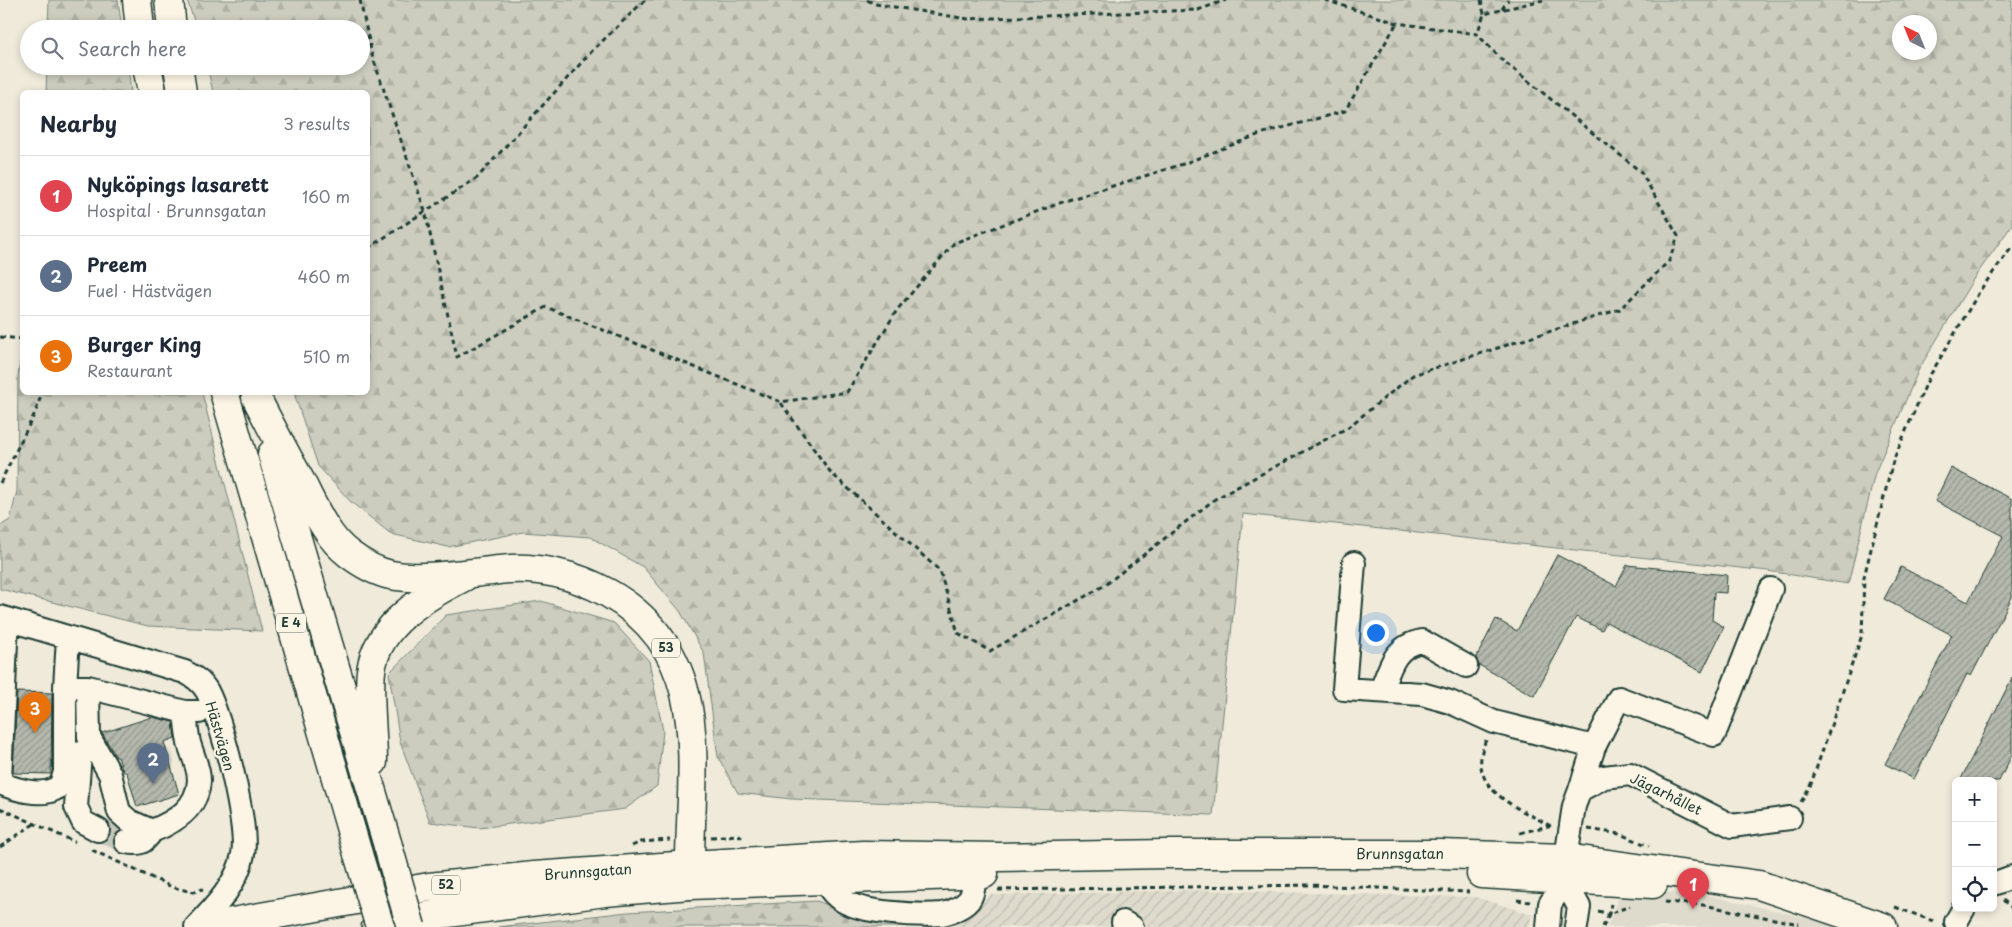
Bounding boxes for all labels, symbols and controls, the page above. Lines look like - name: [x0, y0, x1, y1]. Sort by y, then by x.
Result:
- north arrow: [1892, 15, 1937, 60]
- search box: [20, 20, 370, 75]
- icon: search: [38, 34, 66, 62]
- text: Search here: [78, 34, 187, 62]
- text: Nearby: [40, 107, 117, 139]
- text: 3 results: [283, 111, 350, 135]
- text: Nyköpings lasarett: [87, 170, 269, 198]
- text: 1: [52, 184, 60, 208]
- text: 160 m: [302, 184, 350, 208]
- text: Hospital · Brunnsgatan: [87, 198, 266, 222]
- text: Preem: [87, 250, 147, 278]
- text: 2: [50, 264, 62, 288]
- text: 460 m: [298, 264, 350, 288]
- text: Fuel · Hästvägen: [87, 278, 212, 302]
- text: Burger King: [87, 330, 201, 358]
- text: 3: [51, 344, 61, 368]
- text: 510 m: [302, 344, 350, 368]
- text: Restaurant: [87, 358, 173, 382]
- road number: E 4: [276, 614, 306, 632]
- your location: [1363, 620, 1389, 646]
- road number: 53: [652, 638, 680, 658]
- pin: 3: [19, 692, 51, 733]
- street label: Hästvägen: [201, 699, 240, 773]
- pin: 2: [137, 743, 169, 784]
- street label: Jägarhållet: [1627, 767, 1706, 820]
- map controls: [1952, 777, 1997, 912]
- button: +: [1952, 777, 1997, 822]
- button: −: [1952, 822, 1997, 867]
- street label: Brunnsgatan: [1356, 843, 1444, 864]
- street label: Brunnsgatan: [543, 858, 633, 885]
- button: locate: [1952, 867, 1997, 912]
- pin: 1: [1677, 868, 1709, 909]
- road number: 52: [432, 876, 460, 894]

